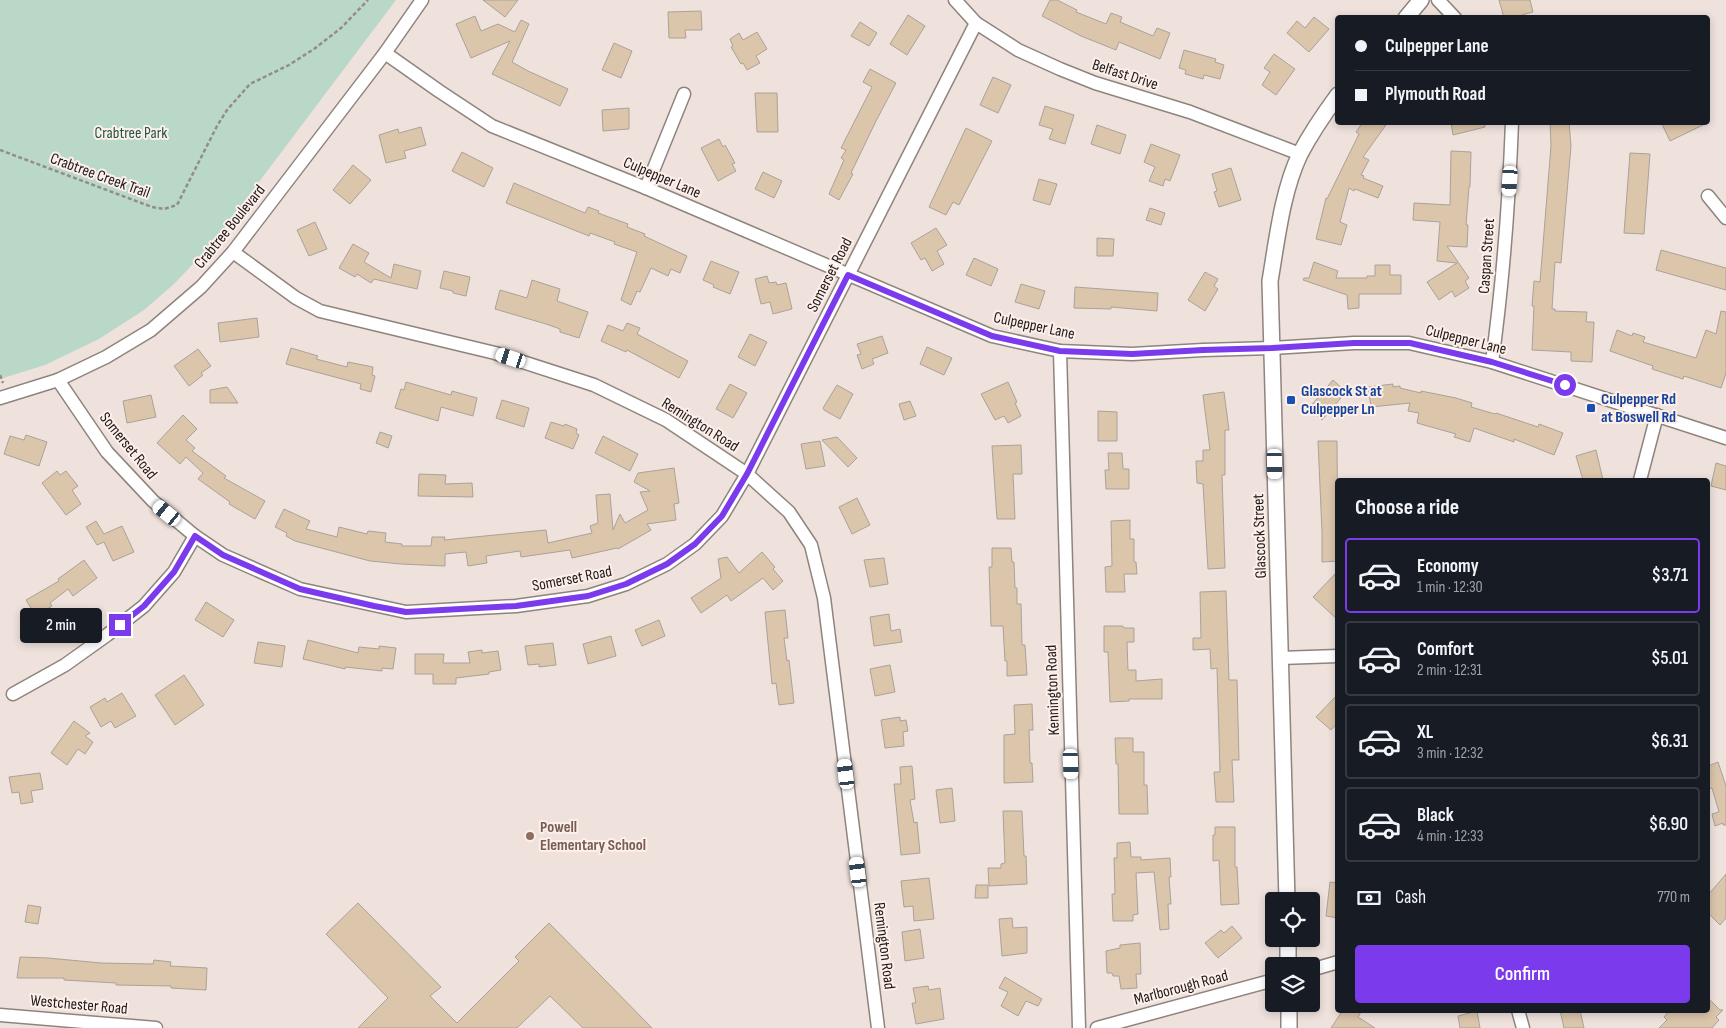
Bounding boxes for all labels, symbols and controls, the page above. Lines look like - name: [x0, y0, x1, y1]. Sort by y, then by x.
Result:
- text: Culpepper Lane: [1385, 35, 1489, 58]
- street label: Belfast Drive: [1090, 55, 1160, 95]
- text: Plymouth Road: [1385, 83, 1486, 106]
- park label: Crabtree Park: [95, 124, 167, 143]
- street label: Crabtree Creek Trail: [48, 149, 152, 203]
- street label: Culpepper Lane: [620, 153, 704, 203]
- car: [1501, 166, 1518, 196]
- street label: Crabtree Boulevard: [190, 181, 270, 273]
- street label: Caspan Street: [1475, 218, 1499, 294]
- street label: Somerset Road: [803, 235, 857, 315]
- street label: Culpepper Lane: [992, 308, 1076, 344]
- street label: Culpepper Lane: [1424, 321, 1508, 359]
- car: [494, 346, 527, 370]
- route start: [1554, 374, 1576, 396]
- place label: Glascock St at Culpepper Ln: [1301, 382, 1382, 419]
- place label: Culpepper Rd at Boswell Rd: [1601, 390, 1676, 427]
- street label: Remington Road: [658, 394, 742, 456]
- marker: Glascock St at Culpepper Ln: [1285, 394, 1297, 406]
- marker: Culpepper Rd at Boswell Rd: [1585, 402, 1597, 414]
- street label: Somerset Road: [95, 409, 161, 483]
- car: [1267, 449, 1282, 479]
- street label: Glascock Street: [1249, 493, 1271, 579]
- text: Choose a ride: [1355, 494, 1459, 521]
- car: [150, 498, 183, 528]
- icon: car: [1357, 553, 1402, 598]
- text: Economy: [1417, 555, 1479, 578]
- street label: Somerset Road: [531, 562, 613, 596]
- text: $3.71: [1652, 564, 1688, 587]
- text: 1 min · 12:30: [1417, 578, 1483, 597]
- callout: 2 min: [20, 608, 102, 642]
- route end: [109, 614, 131, 636]
- text: 2 min: [46, 616, 76, 635]
- icon: car: [1357, 636, 1402, 681]
- text: Comfort: [1417, 638, 1474, 661]
- street label: Kennington Road: [1042, 644, 1064, 736]
- text: $5.01: [1651, 647, 1688, 670]
- text: 2 min · 12:31: [1417, 661, 1482, 680]
- icon: car: [1357, 719, 1402, 764]
- text: XL: [1417, 721, 1433, 744]
- text: $6.31: [1651, 730, 1688, 753]
- text: 3 min · 12:32: [1417, 744, 1483, 763]
- car: [1062, 749, 1079, 779]
- car: [836, 758, 855, 790]
- icon: car: [1357, 802, 1402, 847]
- text: Black: [1417, 804, 1454, 827]
- text: $6.90: [1649, 813, 1688, 836]
- place label: Powell Elementary School: [540, 818, 646, 855]
- text: 4 min · 12:33: [1417, 827, 1483, 846]
- marker: Powell Elementary School: [524, 830, 536, 842]
- car: [848, 856, 867, 888]
- icon: cash: [1355, 884, 1383, 912]
- text: Cash: [1395, 886, 1426, 909]
- text: 770 m: [1657, 888, 1690, 907]
- map controls: [1265, 892, 1320, 1012]
- button: locate: [1265, 892, 1320, 947]
- street label: Remington Road: [869, 901, 899, 991]
- button: Confirm: [1355, 945, 1690, 1003]
- button: layers: [1265, 957, 1320, 1012]
- street label: Marlborough Road: [1132, 966, 1230, 1010]
- street label: Westchester Road: [30, 991, 128, 1019]

